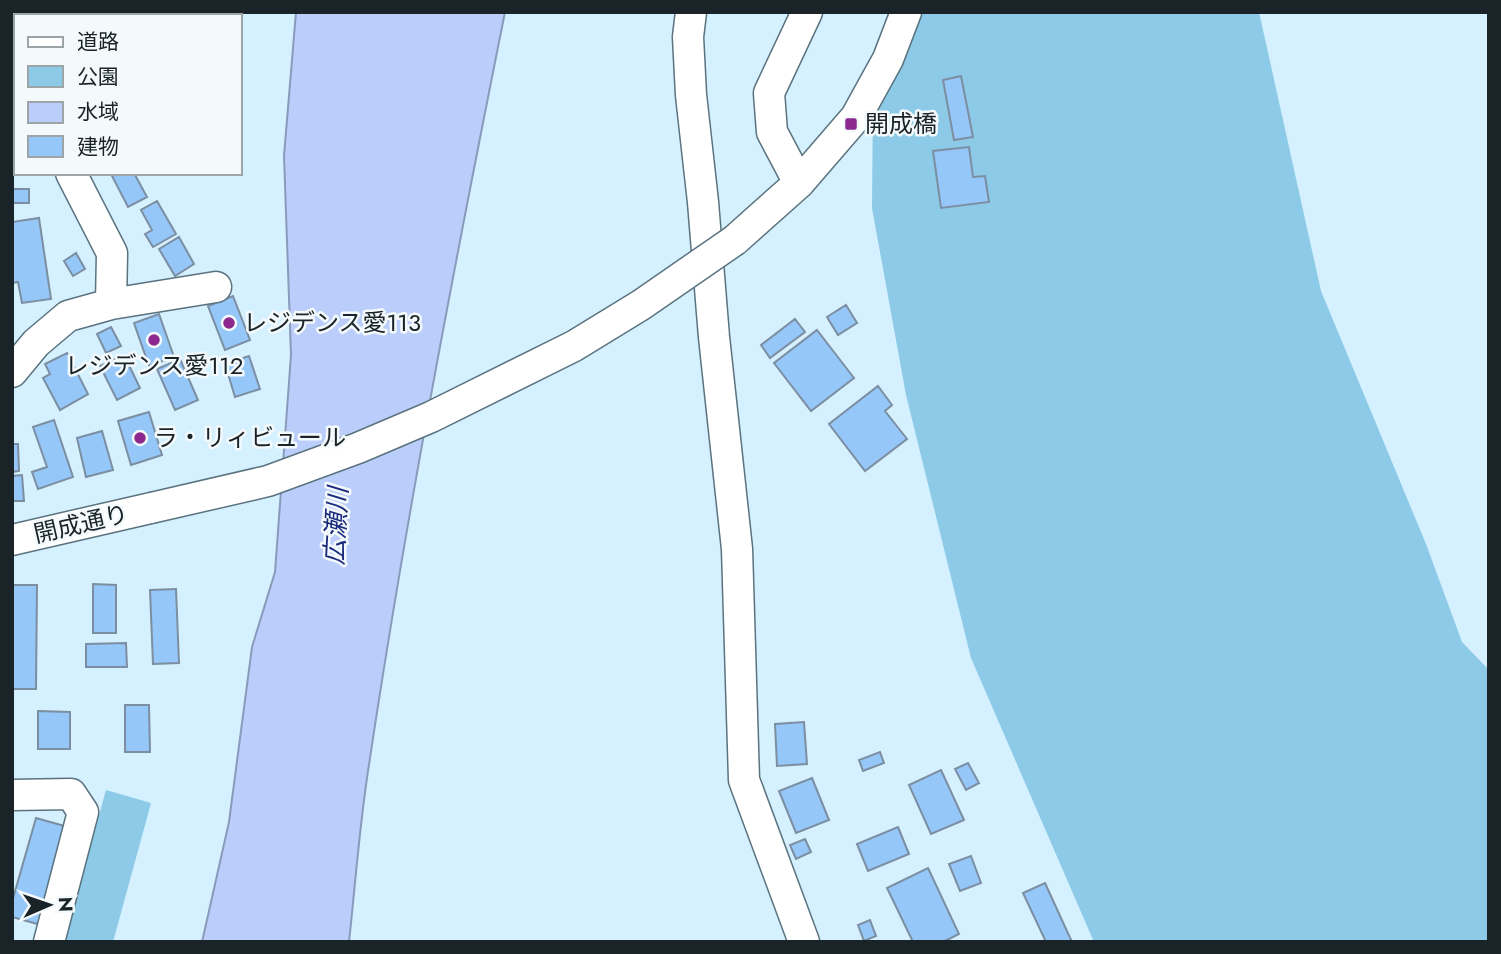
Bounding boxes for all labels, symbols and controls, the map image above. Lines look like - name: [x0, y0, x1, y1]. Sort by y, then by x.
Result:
- legend: [14, 14, 242, 175]
- text: 道路: [77, 27, 119, 57]
- text: 公園: [77, 62, 119, 92]
- text: 水域: [77, 97, 119, 127]
- place label: 開成橋: [865, 106, 937, 141]
- marker: 開成橋: [843, 116, 859, 132]
- text: 建物: [77, 132, 119, 162]
- place label: レジデンス愛113: [243, 305, 421, 340]
- marker: レジデンス愛113: [221, 315, 237, 331]
- marker: レジデンス愛112: [146, 332, 162, 348]
- place label: レジデンス愛112: [65, 348, 243, 383]
- place label: ラ・リィビュール: [154, 420, 346, 455]
- marker: ラ・リィビュール: [132, 430, 148, 446]
- water label: 広瀬川: [315, 483, 357, 566]
- street label: 開成通り: [30, 496, 132, 551]
- north arrow: [14, 870, 84, 940]
- text: N: [52, 896, 79, 912]

